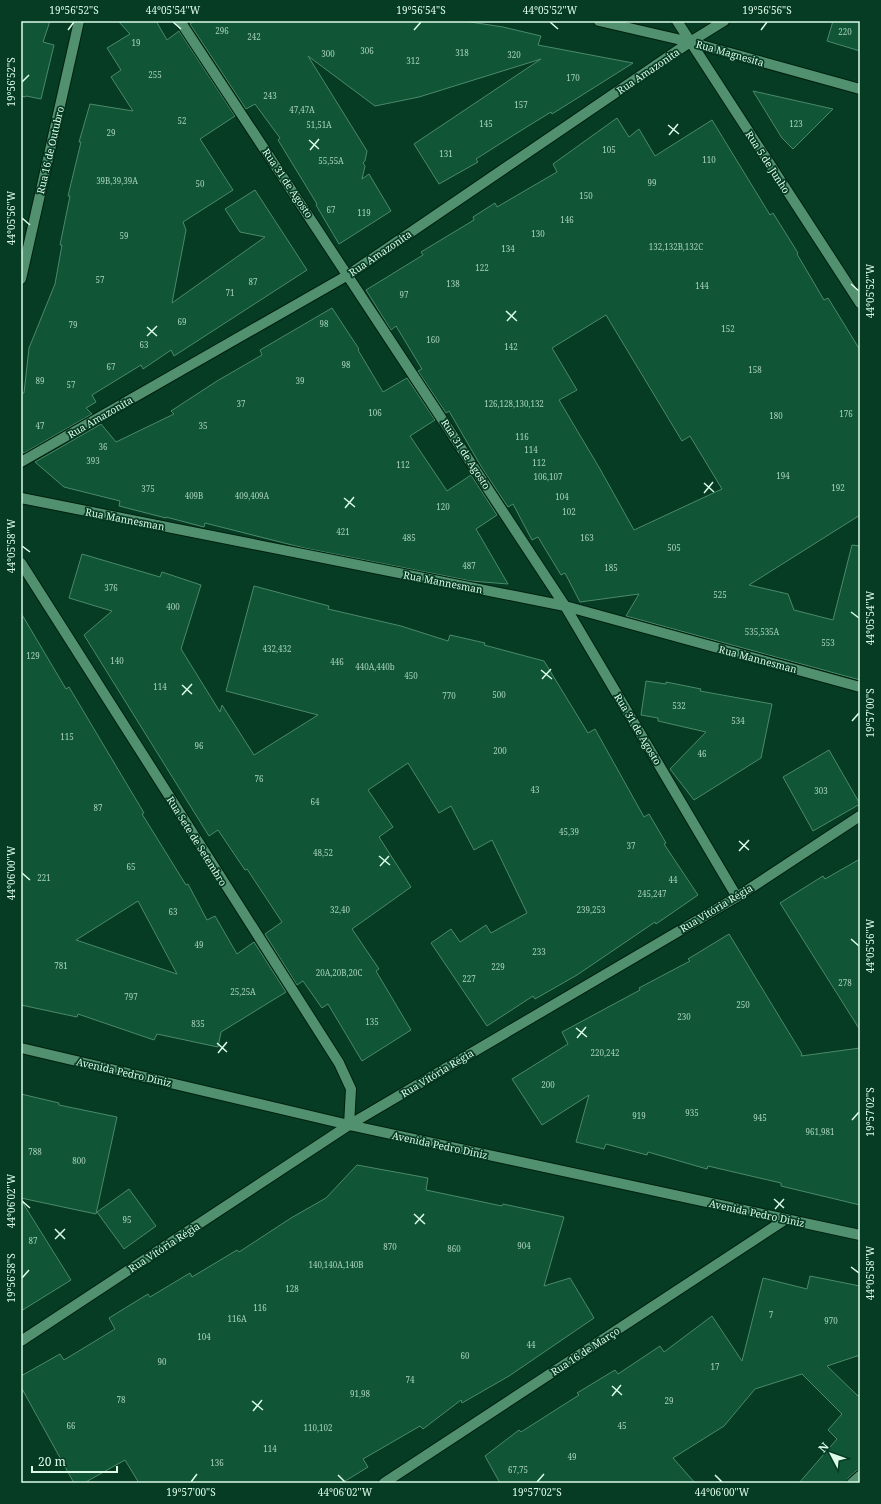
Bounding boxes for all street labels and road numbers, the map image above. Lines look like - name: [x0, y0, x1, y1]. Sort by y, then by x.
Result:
- street label: Rua Magnesita: [694, 37, 766, 70]
- street label: Rua Amazonita: [614, 45, 682, 97]
- street label: Rua 16 de Outubro: [33, 105, 67, 195]
- street label: Rua 5 de Junho: [743, 128, 794, 196]
- street label: Rua 31 de Agosto: [260, 146, 317, 221]
- street label: Rua Amazonita: [346, 227, 414, 279]
- street label: Rua Amazonita: [65, 393, 135, 441]
- street label: Rua 31 de Agosto: [438, 416, 494, 492]
- street label: Rua Mannesman: [84, 504, 166, 534]
- street label: Rua Mannesman: [402, 567, 484, 597]
- street label: Rua Mannesman: [717, 642, 799, 676]
- street label: Rua 31 de Agosto: [611, 691, 665, 767]
- street label: Rua Sete de Setembro: [164, 794, 230, 889]
- street label: Rua Vitória Régia: [677, 881, 755, 935]
- street label: Rua Vitória Régia: [398, 1046, 476, 1100]
- street label: Avenida Pedro Diniz: [75, 1054, 173, 1090]
- street label: Avenida Pedro Diniz: [391, 1128, 489, 1162]
- street label: Avenida Pedro Diniz: [708, 1196, 806, 1230]
- street label: Rua Vitória Régia: [126, 1218, 203, 1275]
- street label: Rua 16 de Março: [548, 1323, 622, 1378]

